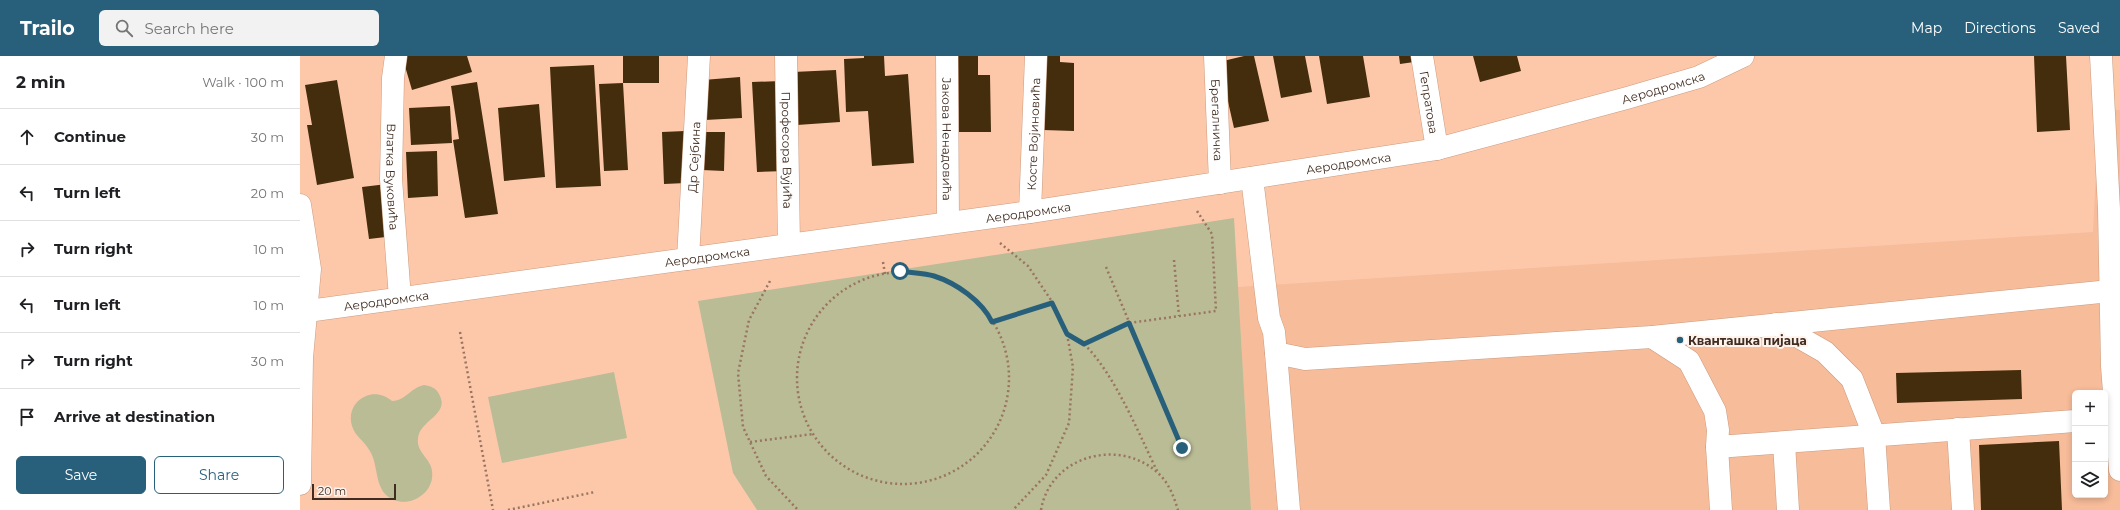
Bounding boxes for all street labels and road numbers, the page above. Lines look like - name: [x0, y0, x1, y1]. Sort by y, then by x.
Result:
- street label: Аеродромска: [1620, 68, 1707, 107]
- street label: Гепратова: [1417, 70, 1442, 135]
- street label: Јакова Ненадовића: [940, 77, 955, 201]
- street label: Косте Војиновића: [1023, 77, 1043, 191]
- street label: Брегалничка: [1208, 79, 1227, 161]
- street label: Професора Вујића: [779, 91, 796, 209]
- street label: Др Сејбина: [684, 121, 703, 193]
- street label: Влатка Вуковића: [383, 123, 402, 231]
- street label: Аеродромска: [1305, 149, 1392, 177]
- street label: Аеродромска: [985, 198, 1072, 226]
- street label: Аеродромска: [664, 243, 751, 269]
- street label: Аеродромска: [343, 287, 430, 313]

